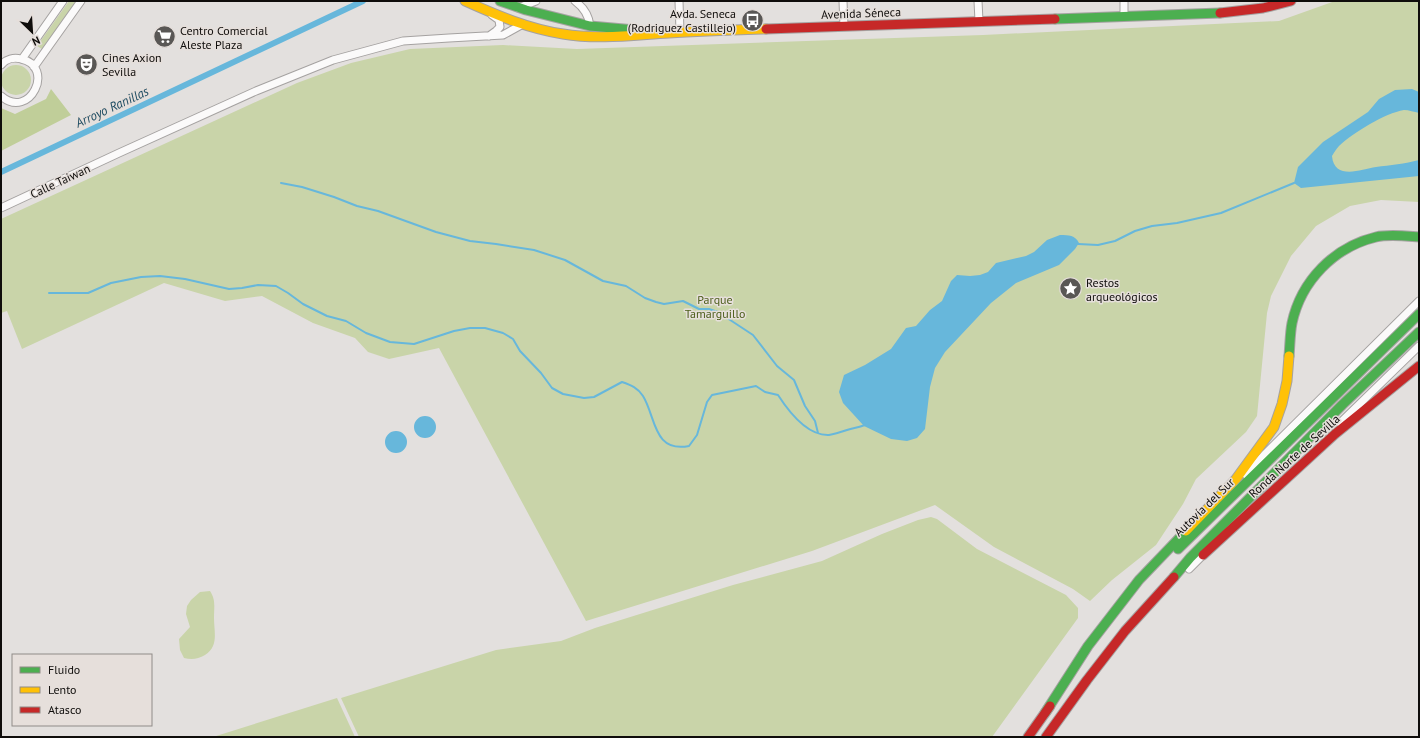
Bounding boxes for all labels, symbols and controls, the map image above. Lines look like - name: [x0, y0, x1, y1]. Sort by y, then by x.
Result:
- street label: Avenida Séneca: [821, 4, 901, 22]
- place label: Avda. Seneca (Rodriguez Castillejo): [628, 6, 736, 35]
- bus stop icon: Avda. Seneca (Rodriguez Castillejo): [739, 7, 765, 33]
- north arrow: [12, 12, 52, 52]
- place label: Centro Comercial Aleste Plaza: [180, 23, 268, 52]
- supermarket icon: Centro Comercial Aleste Plaza: [151, 24, 177, 50]
- text: N: [30, 33, 42, 49]
- place label: Cines Axion Sevilla: [102, 50, 162, 79]
- theatre icon: Cines Axion Sevilla: [73, 51, 99, 77]
- water label: Arroyo Ranillas: [72, 82, 152, 132]
- street label: Calle Taiwan: [28, 161, 92, 201]
- place label: Restos arqueológicos: [1086, 275, 1158, 304]
- place icon: Restos arqueológicos: [1057, 276, 1083, 302]
- park label: Parque Tamarguillo: [685, 292, 745, 321]
- street label: Ronda Norte de Sevilla: [1245, 411, 1343, 501]
- street label: Autovía del Sur: [1171, 474, 1237, 540]
- legend: [12, 654, 152, 726]
- text: Fluido: [48, 662, 80, 677]
- text: Lento: [48, 682, 77, 697]
- text: Atasco: [48, 702, 81, 717]

